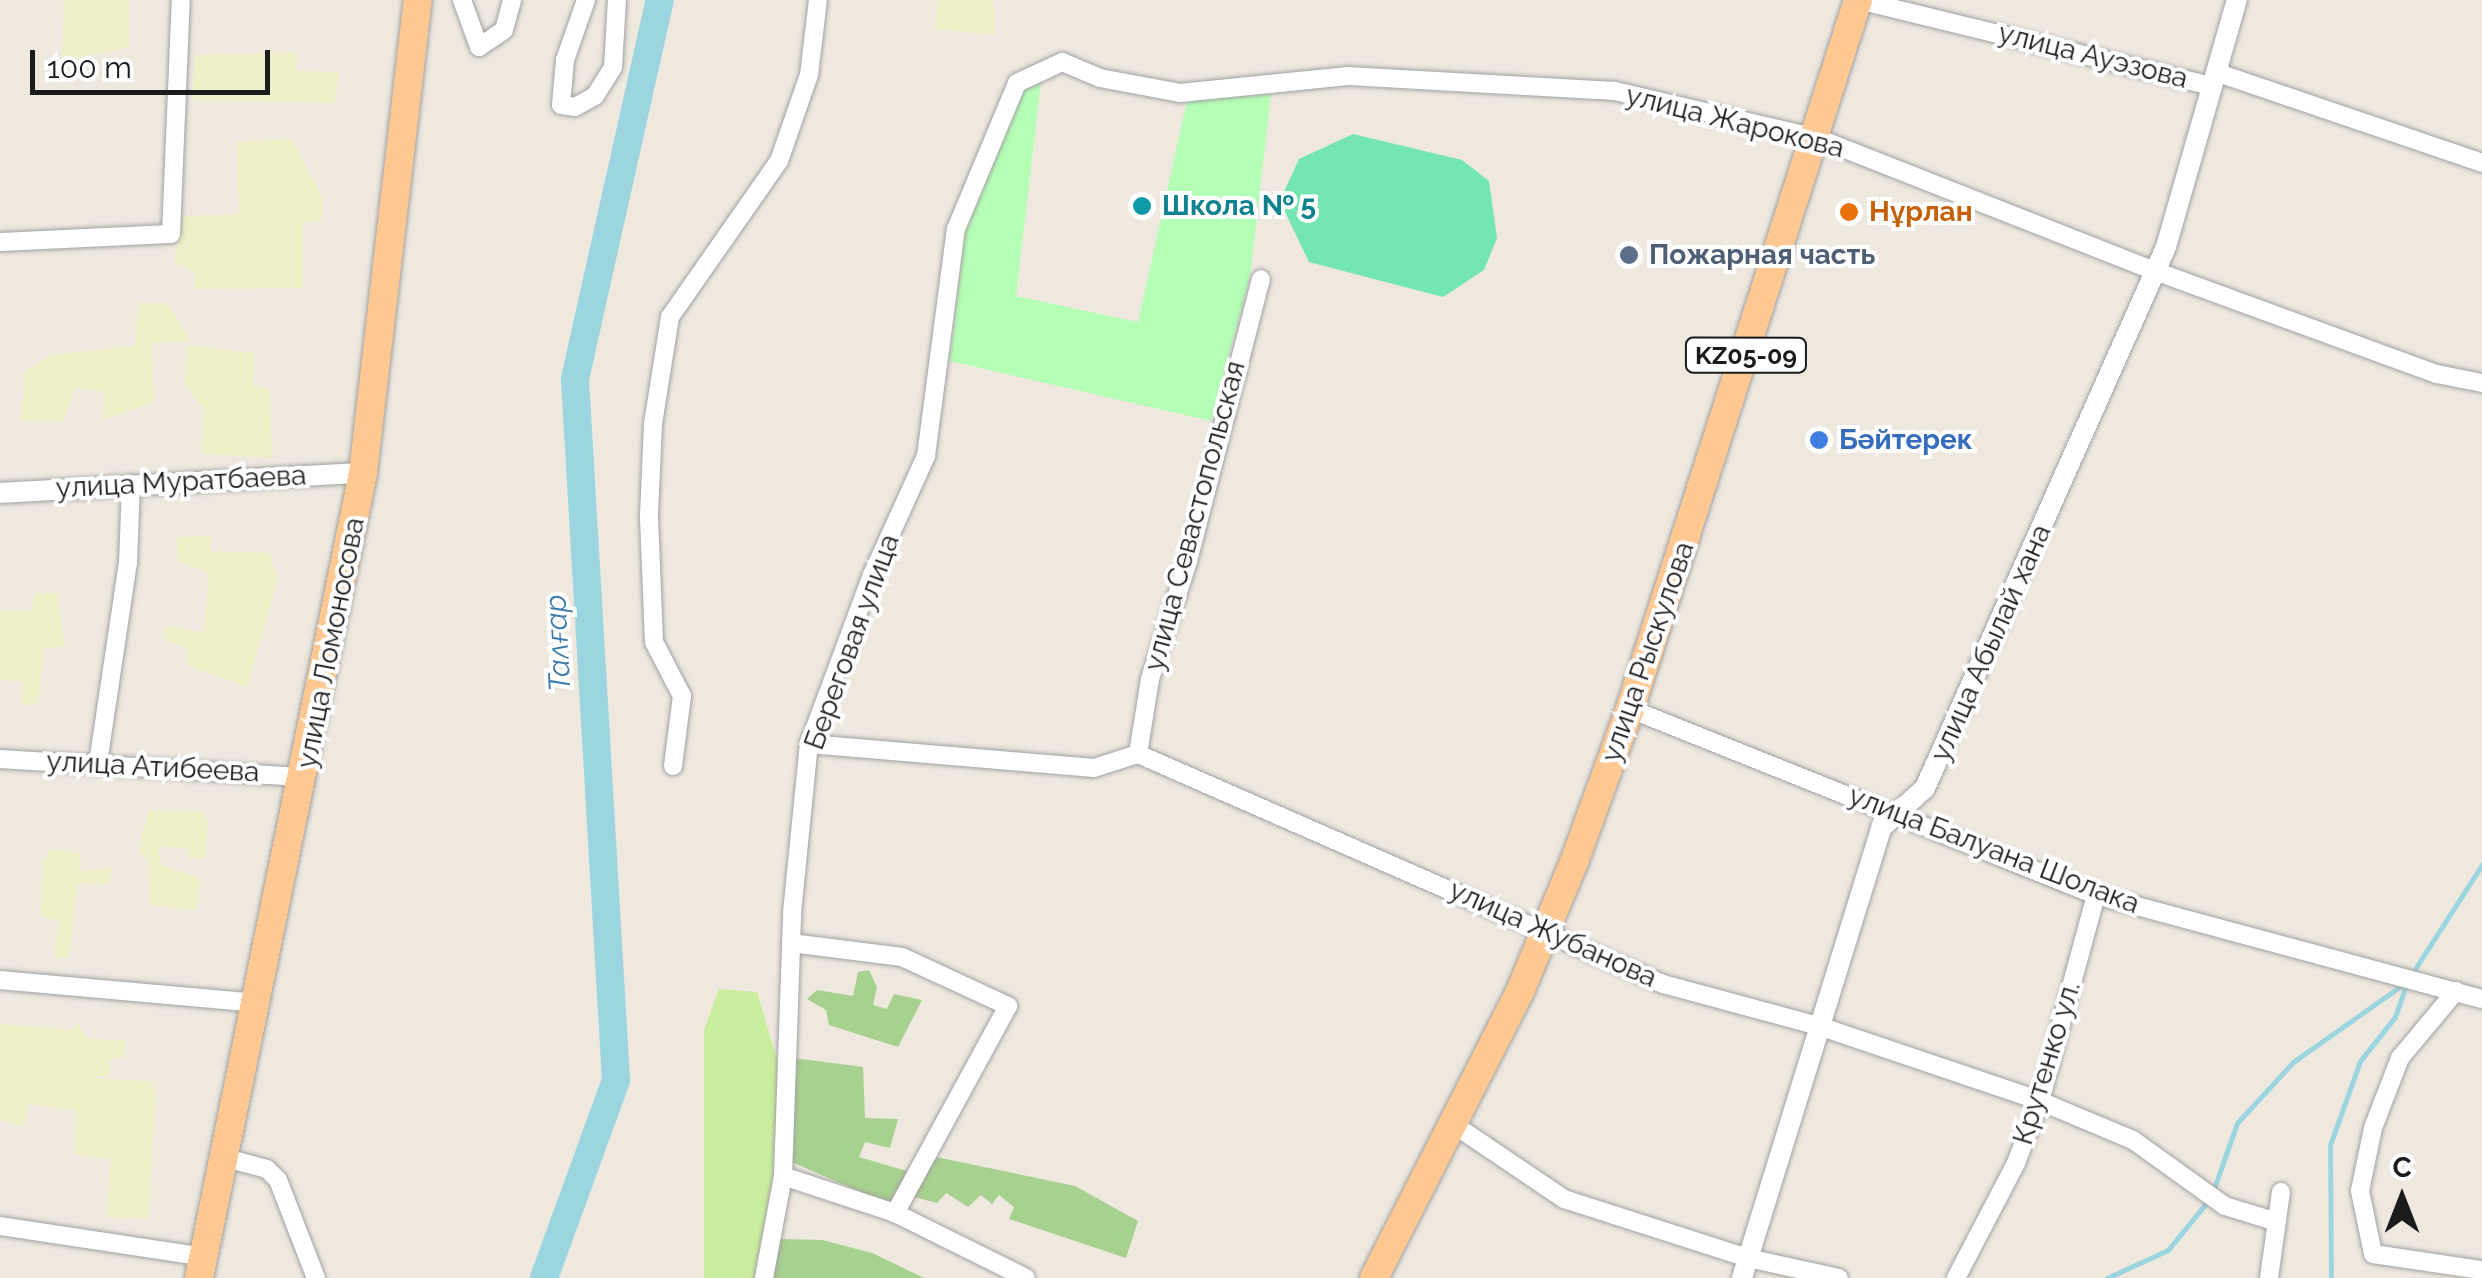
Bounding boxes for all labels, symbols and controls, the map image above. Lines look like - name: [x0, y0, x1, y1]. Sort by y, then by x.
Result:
- street label: улица Ауэзова: [1994, 16, 2192, 96]
- scale bar: [35, 30, 275, 92]
- text: 100 m: [47, 50, 132, 85]
- street label: улица Жарокова: [1622, 79, 1848, 165]
- place label: Школа № 5: [1162, 189, 1316, 223]
- marker: Школа № 5: [1131, 195, 1153, 217]
- place label: Нұрлан: [1869, 195, 1973, 229]
- marker: Нұрлан: [1838, 201, 1860, 223]
- place label: Пожарная часть: [1649, 238, 1875, 272]
- marker: Пожарная часть: [1618, 244, 1640, 266]
- road number: KZ05-09: [1684, 335, 1808, 375]
- street label: улица Севастопольская: [1137, 357, 1253, 675]
- place label: Бәйтерек: [1839, 423, 1973, 457]
- marker: Бәйтерек: [1808, 429, 1830, 451]
- street label: улица Муратбаева: [55, 459, 307, 505]
- street label: улица Ломоносова: [290, 515, 372, 771]
- street label: улица Абылай хана: [1923, 519, 2059, 767]
- street label: Береговая улица: [797, 529, 907, 755]
- street label: улица Рыскулова: [1595, 537, 1701, 767]
- water label: Талғар: [537, 594, 579, 692]
- street label: улица Атибеева: [45, 745, 261, 789]
- street label: улица Балуана Шолака: [1844, 779, 2144, 921]
- street label: улица Жубанова: [1444, 873, 1662, 995]
- street label: Крутенко ул.: [2006, 977, 2088, 1149]
- north arrow: [2352, 1148, 2452, 1248]
- text: С: [2392, 1151, 2412, 1184]

